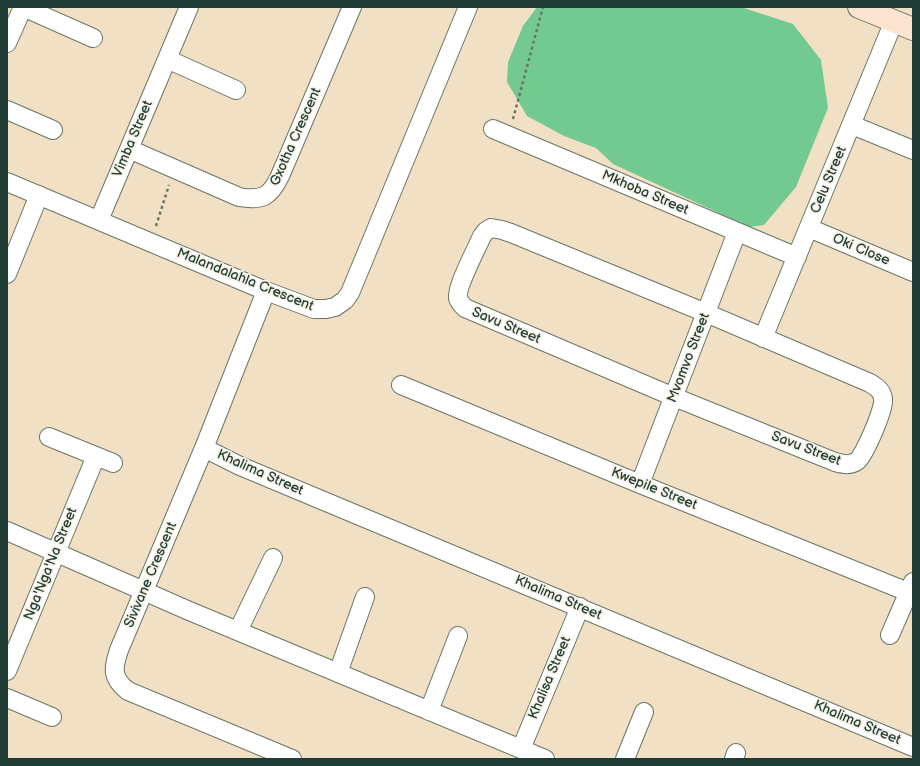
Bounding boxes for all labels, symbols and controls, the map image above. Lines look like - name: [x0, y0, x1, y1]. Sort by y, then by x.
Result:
- street label: Gxotha Crescent: [267, 85, 325, 189]
- street label: Vimba Street: [109, 98, 157, 180]
- street label: Celu Street: [807, 144, 851, 216]
- street label: Mkhoba Street: [599, 167, 691, 219]
- street label: Oki Close: [830, 230, 892, 270]
- street label: Malandalahla Crescent: [174, 245, 316, 315]
- street label: Savu Street: [469, 304, 543, 348]
- street label: Mvomvo Street: [664, 311, 714, 405]
- street label: Savu Street: [769, 428, 843, 470]
- street label: Khalima Street: [214, 446, 306, 500]
- street label: Kwepile Street: [608, 464, 700, 514]
- street label: Nga'Nga'Na Street: [21, 505, 81, 623]
- street label: Sivivane Crescent: [121, 520, 181, 630]
- street label: Khalima Street: [512, 572, 604, 624]
- street label: Khalisa Street: [525, 634, 575, 722]
- street label: Khalima Street: [811, 697, 903, 749]

